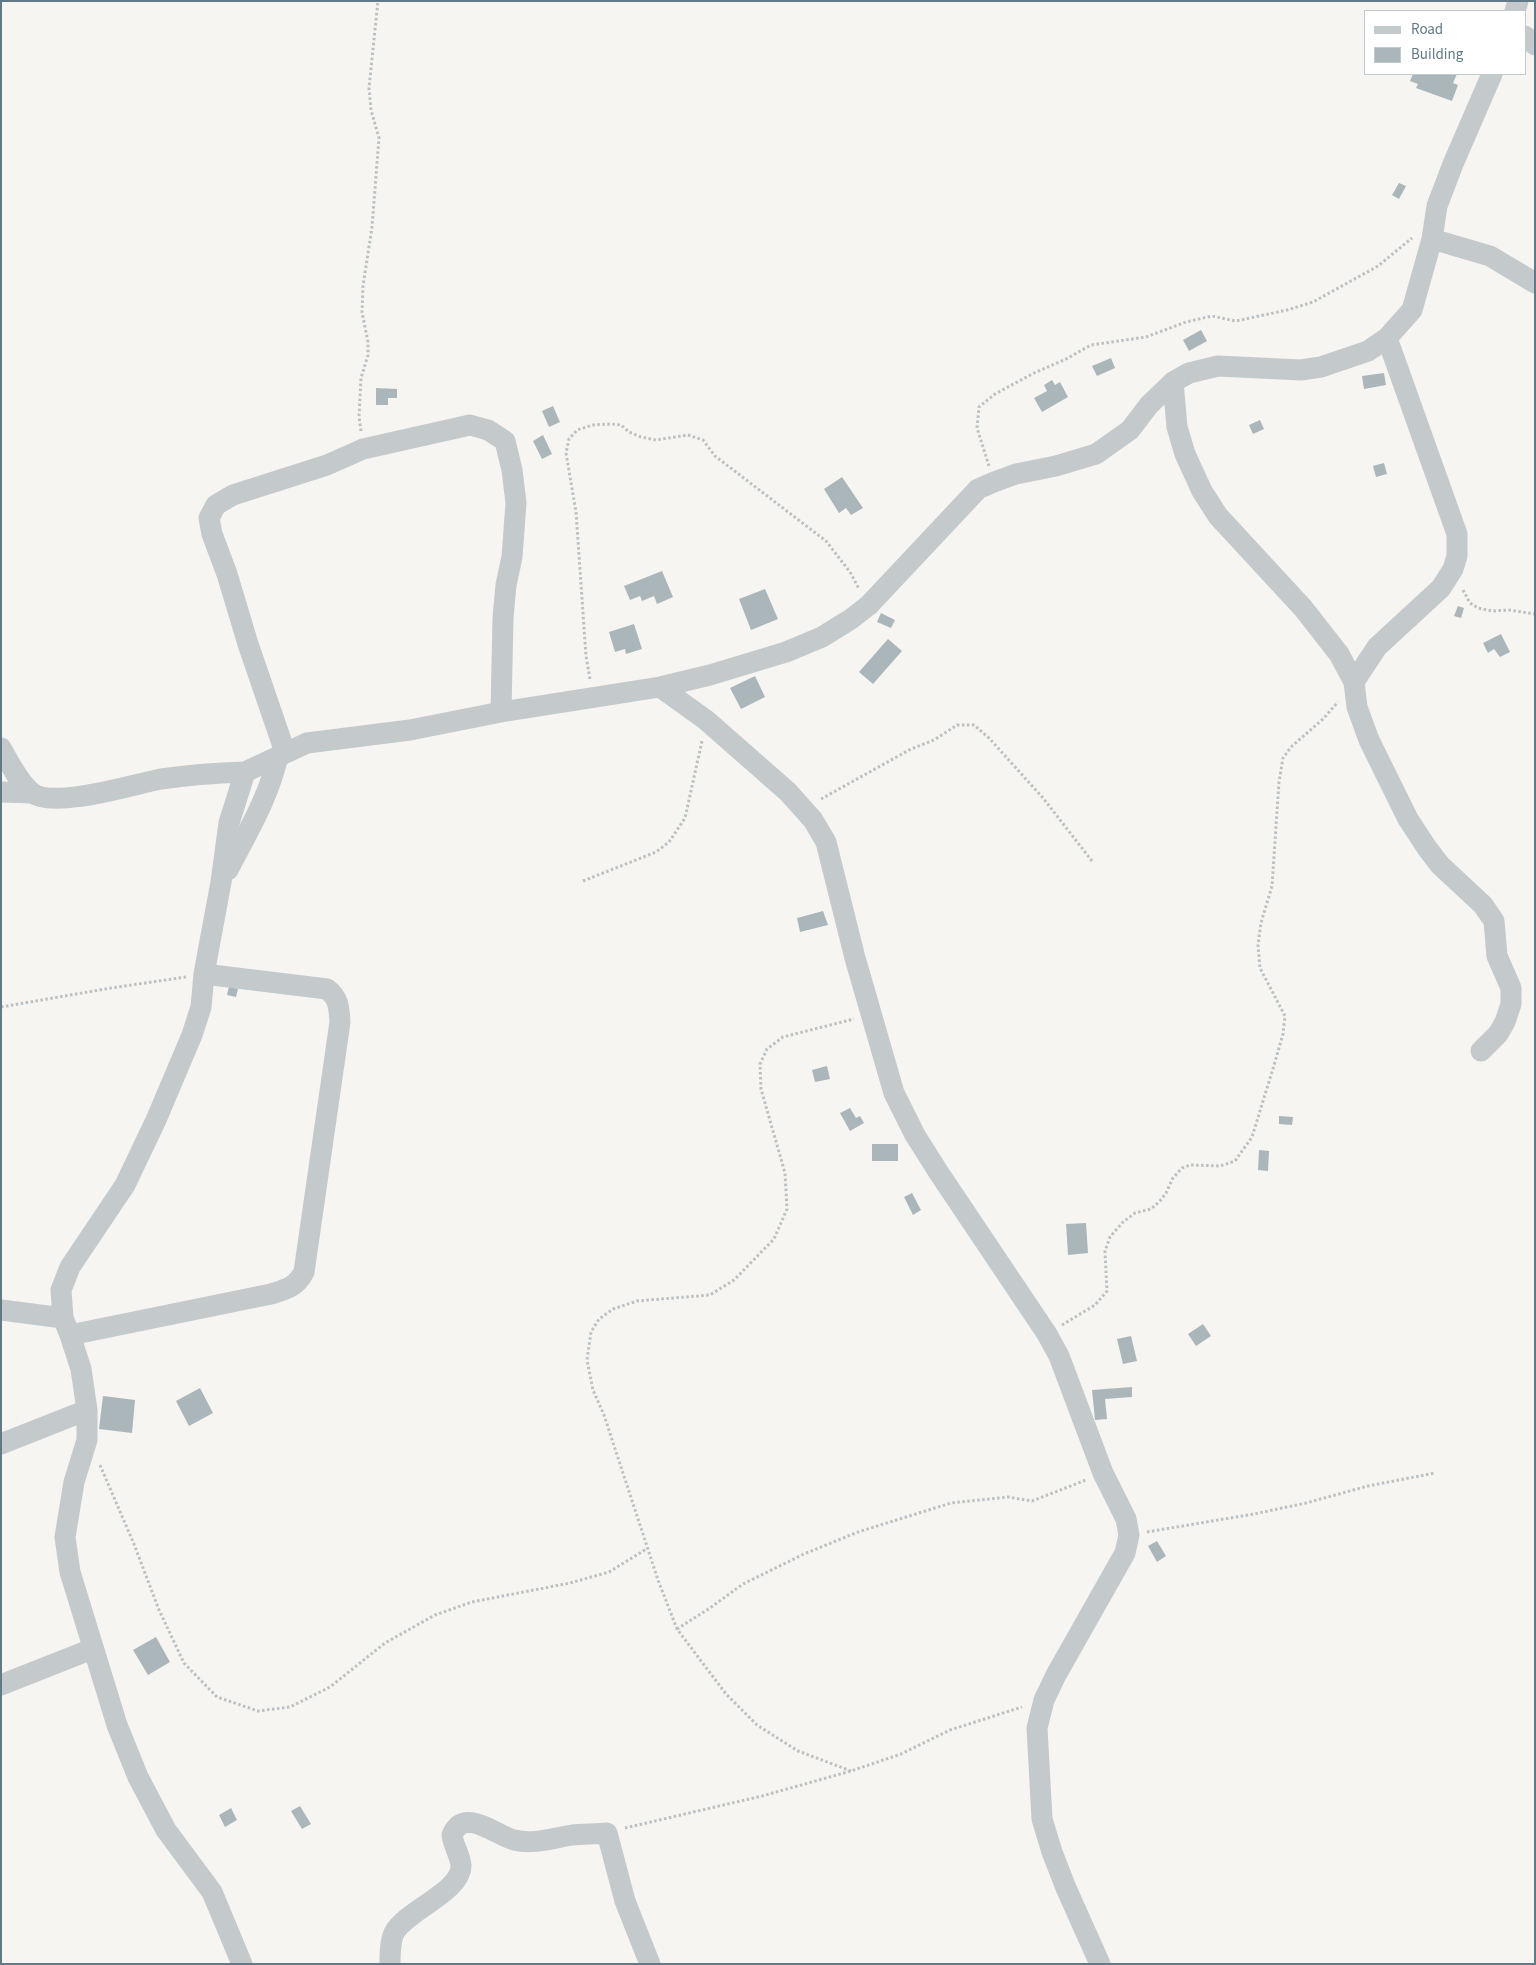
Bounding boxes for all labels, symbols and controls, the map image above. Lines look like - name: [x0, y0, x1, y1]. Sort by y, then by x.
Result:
- legend: [1364, 10, 1526, 75]
- text: Road: [1411, 19, 1443, 40]
- text: Building: [1411, 44, 1463, 65]

